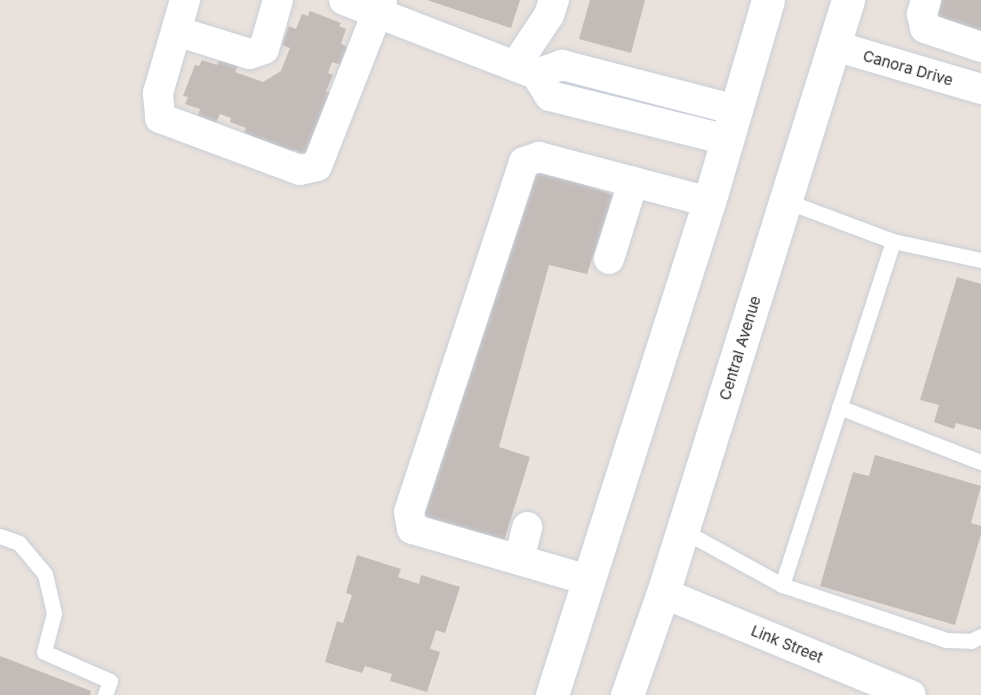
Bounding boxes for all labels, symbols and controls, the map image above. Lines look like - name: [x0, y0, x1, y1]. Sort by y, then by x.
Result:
- street label: Canora Drive: [861, 47, 955, 89]
- street label: Central Avenue: [716, 294, 764, 402]
- street label: Link Street: [749, 621, 825, 667]

